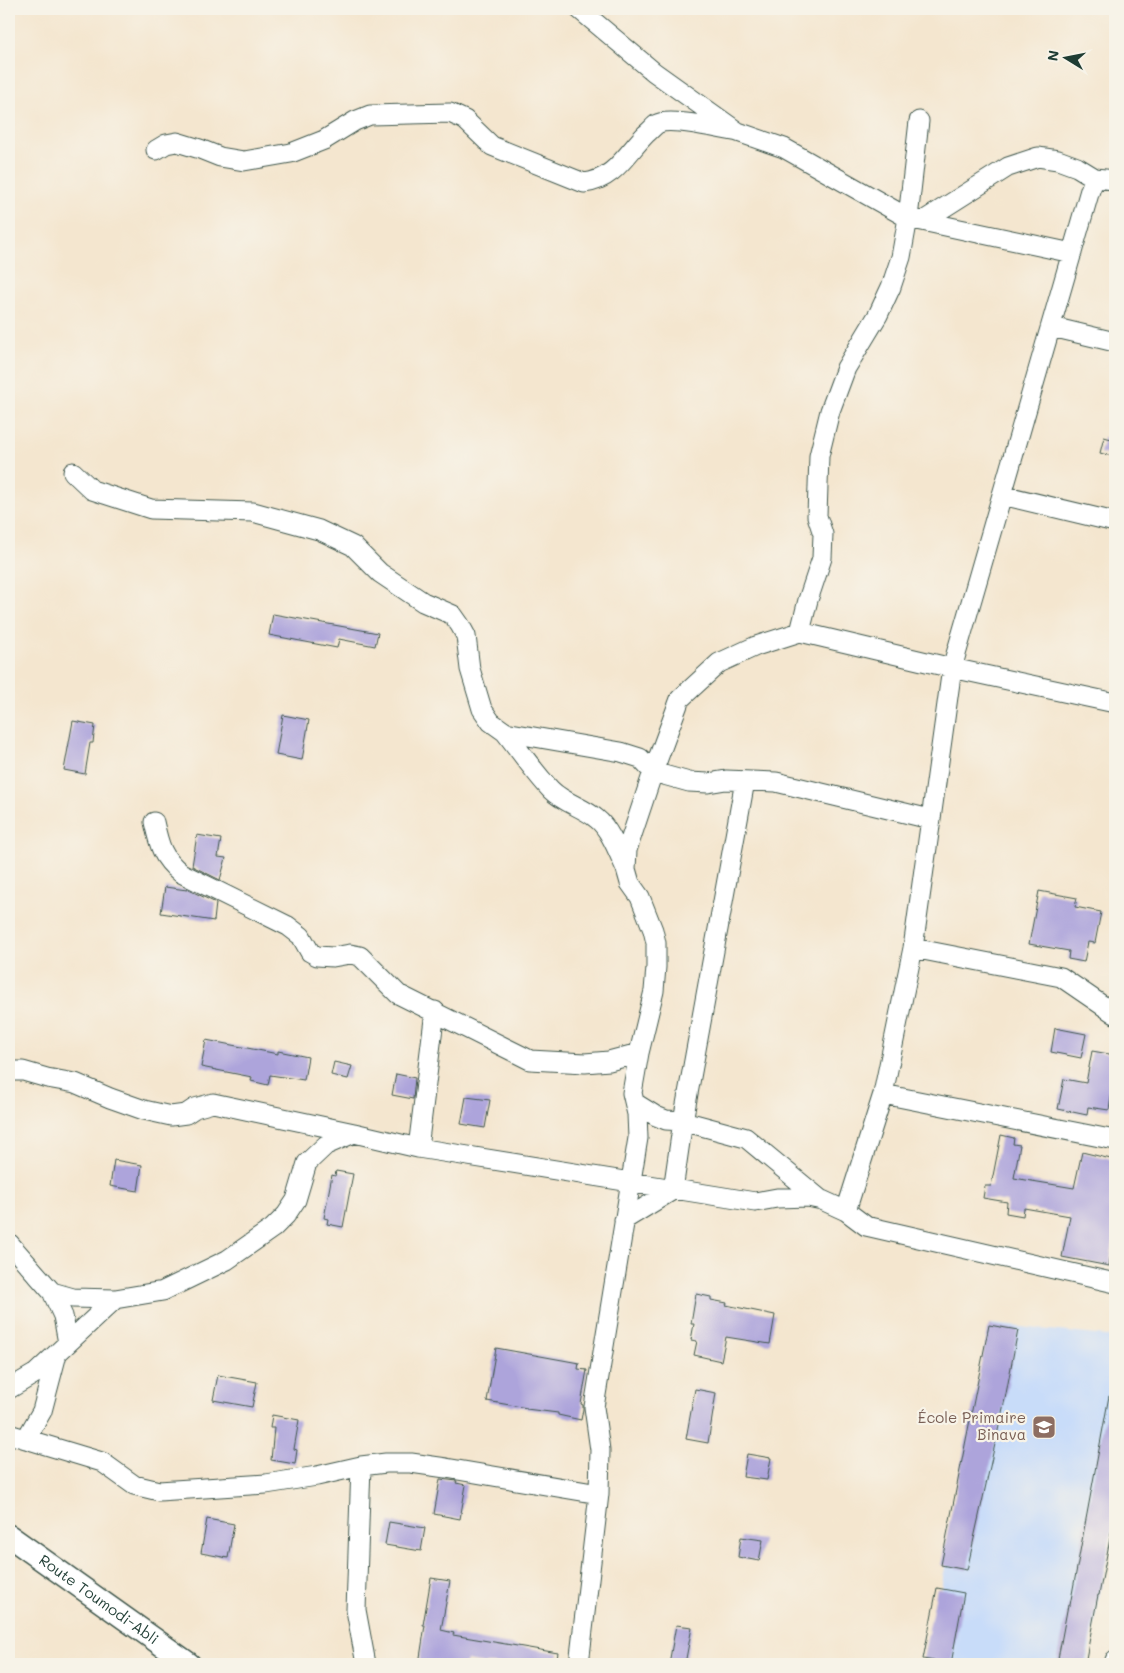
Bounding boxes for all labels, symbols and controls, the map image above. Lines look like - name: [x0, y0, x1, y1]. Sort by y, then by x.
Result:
- north arrow: [1042, 32, 1092, 82]
- text: N: [1042, 49, 1063, 63]
- place label: École Primaire Binava: [918, 1407, 1026, 1444]
- school or university icon: École Primaire Binava: [1031, 1414, 1057, 1440]
- street label: Route Toumodi-Abli: [35, 1549, 163, 1648]

